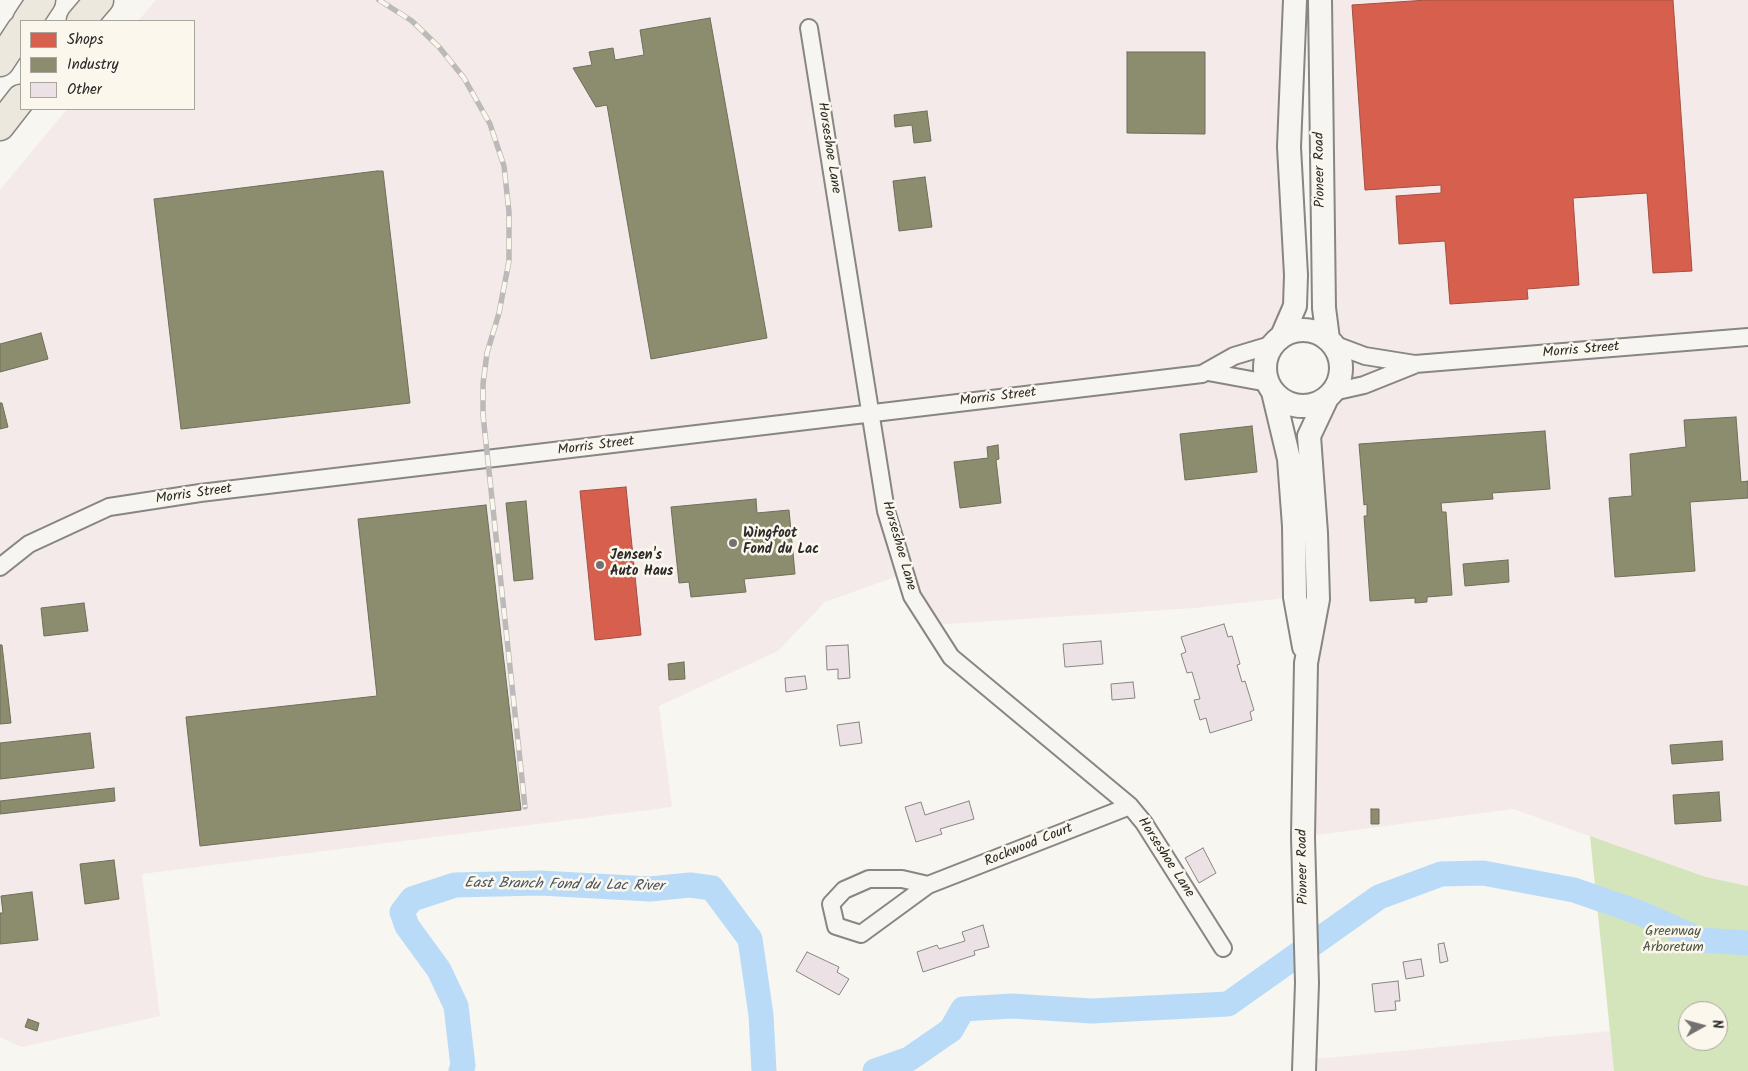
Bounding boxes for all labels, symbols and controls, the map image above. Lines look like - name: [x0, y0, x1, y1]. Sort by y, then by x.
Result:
- legend: [20, 20, 195, 110]
- text: Shops: [67, 28, 103, 52]
- text: Industry: [67, 53, 119, 77]
- text: Other: [67, 78, 102, 102]
- street label: Horseshoe Lane: [812, 101, 844, 195]
- street label: Pioneer Road: [1312, 132, 1330, 208]
- street label: Morris Street: [1542, 339, 1620, 363]
- street label: Morris Street: [959, 385, 1037, 411]
- street label: Morris Street: [557, 434, 635, 460]
- street label: Morris Street: [155, 481, 233, 509]
- street label: Horseshoe Lane: [877, 499, 919, 593]
- place label: Wingfoot Fond du Lac: [743, 527, 819, 560]
- marker: Wingfoot Fond du Lac: [727, 537, 739, 549]
- place label: Jensen's Auto Haus: [610, 549, 673, 582]
- marker: Jensen's Auto Haus: [594, 559, 606, 571]
- street label: Horseshoe Lane: [1133, 815, 1197, 901]
- street label: Rockwood Court: [982, 821, 1076, 871]
- street label: Pioneer Road: [1295, 829, 1313, 905]
- water label: East Branch Fond du Lac River: [464, 875, 664, 897]
- park label: Greenway Arboretum: [1642, 925, 1704, 958]
- north arrow: [1678, 1001, 1728, 1051]
- text: N: [1705, 1019, 1728, 1030]

